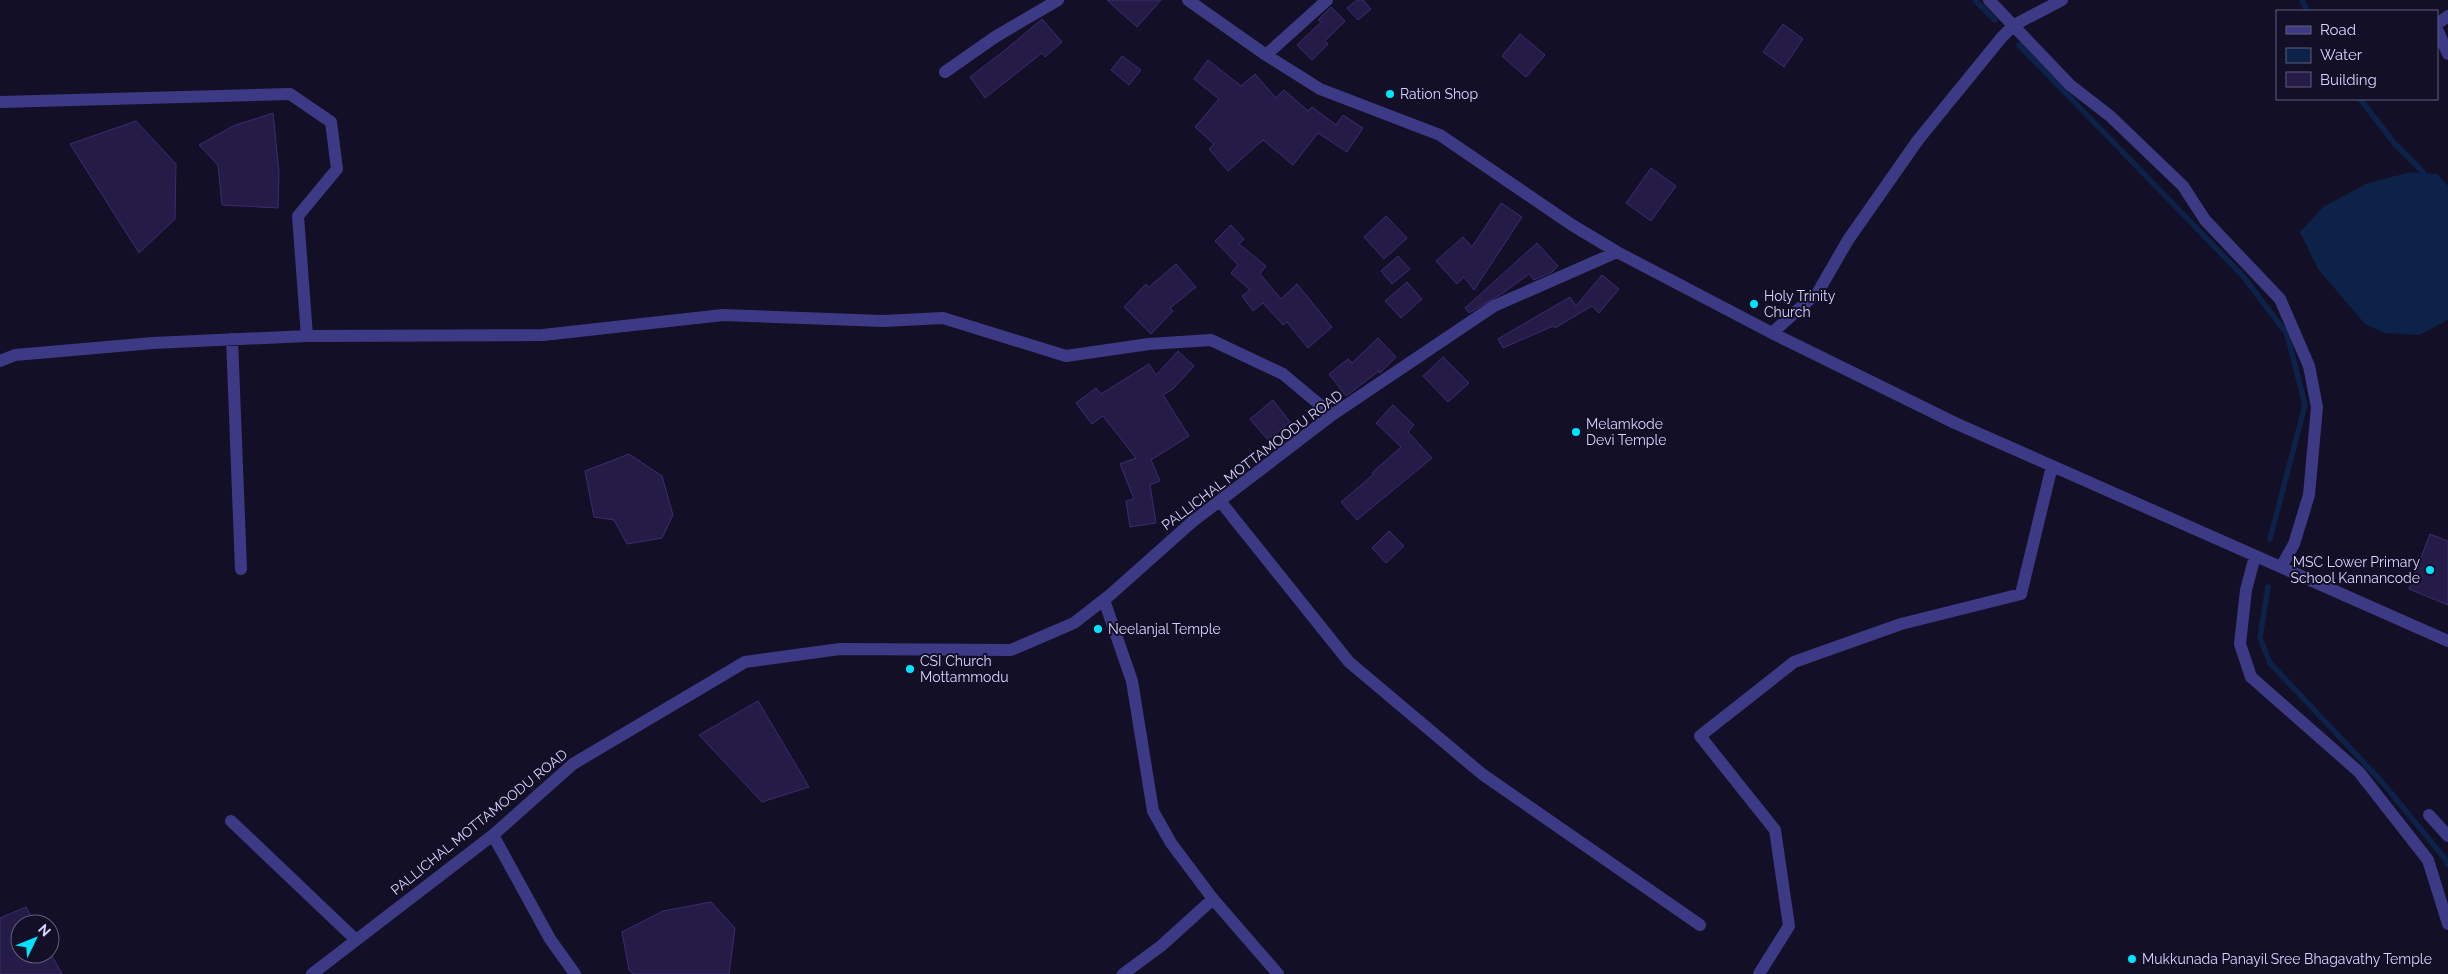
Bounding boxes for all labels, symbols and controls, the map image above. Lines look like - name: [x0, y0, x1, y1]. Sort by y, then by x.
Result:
- legend: [2276, 10, 2438, 100]
- text: Road: [2320, 21, 2356, 39]
- text: Water: [2320, 46, 2363, 64]
- text: Building: [2320, 71, 2377, 89]
- place label: Ration Shop: [1400, 86, 1478, 102]
- marker: Ration Shop: [1384, 88, 1396, 100]
- place label: Holy Trinity Church: [1764, 288, 1836, 320]
- marker: Holy Trinity Church: [1748, 298, 1760, 310]
- street label: PALLICHAL MOTTAMOODU ROAD: [1158, 387, 1346, 533]
- place label: Melamkode Devi Temple: [1586, 416, 1666, 448]
- marker: Melamkode Devi Temple: [1570, 426, 1582, 438]
- place label: MSC Lower Primary School Kannancode: [2290, 554, 2420, 586]
- marker: MSC Lower Primary School Kannancode: [2424, 564, 2436, 576]
- place label: Neelanjal Temple: [1108, 621, 1221, 637]
- marker: Neelanjal Temple: [1092, 623, 1104, 635]
- place label: CSI Church Mottammodu: [920, 653, 1008, 685]
- marker: CSI Church Mottammodu: [904, 663, 916, 675]
- street label: PALLICHAL MOTTAMOODU ROAD: [388, 746, 570, 898]
- north arrow: [10, 914, 60, 964]
- text: N: [35, 921, 54, 939]
- place label: Mukkunada Panayil Sree Bhagavathy Temple: [2142, 951, 2432, 967]
- marker: Mukkunada Panayil Sree Bhagavathy Temple: [2126, 953, 2138, 965]

